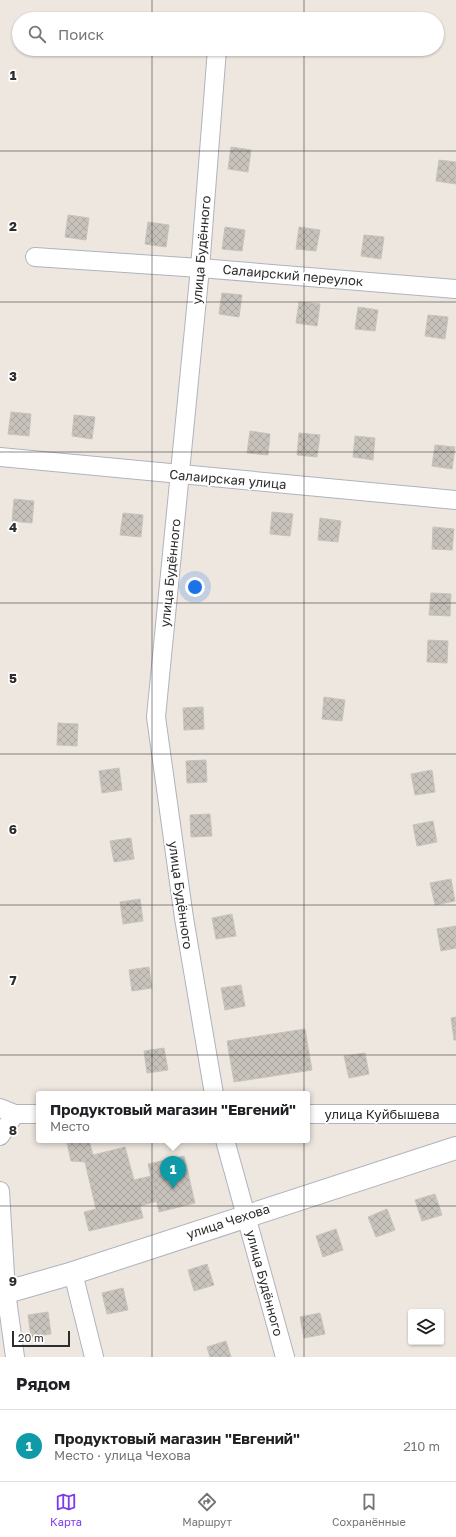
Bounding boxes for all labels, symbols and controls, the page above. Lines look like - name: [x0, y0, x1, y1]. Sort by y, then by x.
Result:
- search box: [12, 12, 444, 56]
- icon: search: [26, 23, 48, 45]
- text: Поиск: [58, 25, 104, 43]
- text: 1: [10, 67, 17, 83]
- street label: улица Будённого: [188, 195, 214, 305]
- text: 2: [9, 218, 17, 234]
- street label: Салаирский переулок: [222, 261, 365, 289]
- text: 3: [9, 368, 17, 384]
- street label: Салаирская улица: [169, 466, 287, 492]
- street label: улица Будённого: [156, 518, 184, 628]
- text: 4: [9, 519, 17, 535]
- your location: [185, 577, 205, 597]
- text: 5: [9, 670, 17, 686]
- text: 6: [9, 821, 17, 837]
- street label: улица Будённого: [165, 840, 197, 950]
- text: 7: [9, 972, 17, 988]
- popup: [36, 1091, 310, 1143]
- text: Продуктовый магазин "Евгений": [50, 1100, 296, 1118]
- street label: улица Куйбышева: [324, 1106, 440, 1122]
- text: Место: [50, 1118, 90, 1134]
- text: 8: [9, 1122, 17, 1138]
- pin: 1: [160, 1156, 186, 1189]
- street label: улица Чехова: [184, 1200, 272, 1242]
- street label: улица Будённого: [243, 1228, 287, 1338]
- text: 9: [9, 1273, 17, 1289]
- map controls: [408, 1309, 444, 1345]
- button: layers: [408, 1309, 444, 1345]
- scale bar: [12, 1329, 70, 1348]
- text: 20 m: [18, 1331, 44, 1344]
- text: Рядом: [16, 1373, 70, 1394]
- text: Продуктовый магазин "Евгений": [54, 1429, 300, 1447]
- text: 1: [26, 1438, 32, 1454]
- text: 210 m: [403, 1438, 440, 1454]
- text: Место · улица Чехова: [54, 1447, 191, 1463]
- tab: Карта: [50, 1491, 82, 1528]
- tab: Маршрут: [182, 1491, 232, 1528]
- tab: Сохранённые: [332, 1491, 406, 1528]

